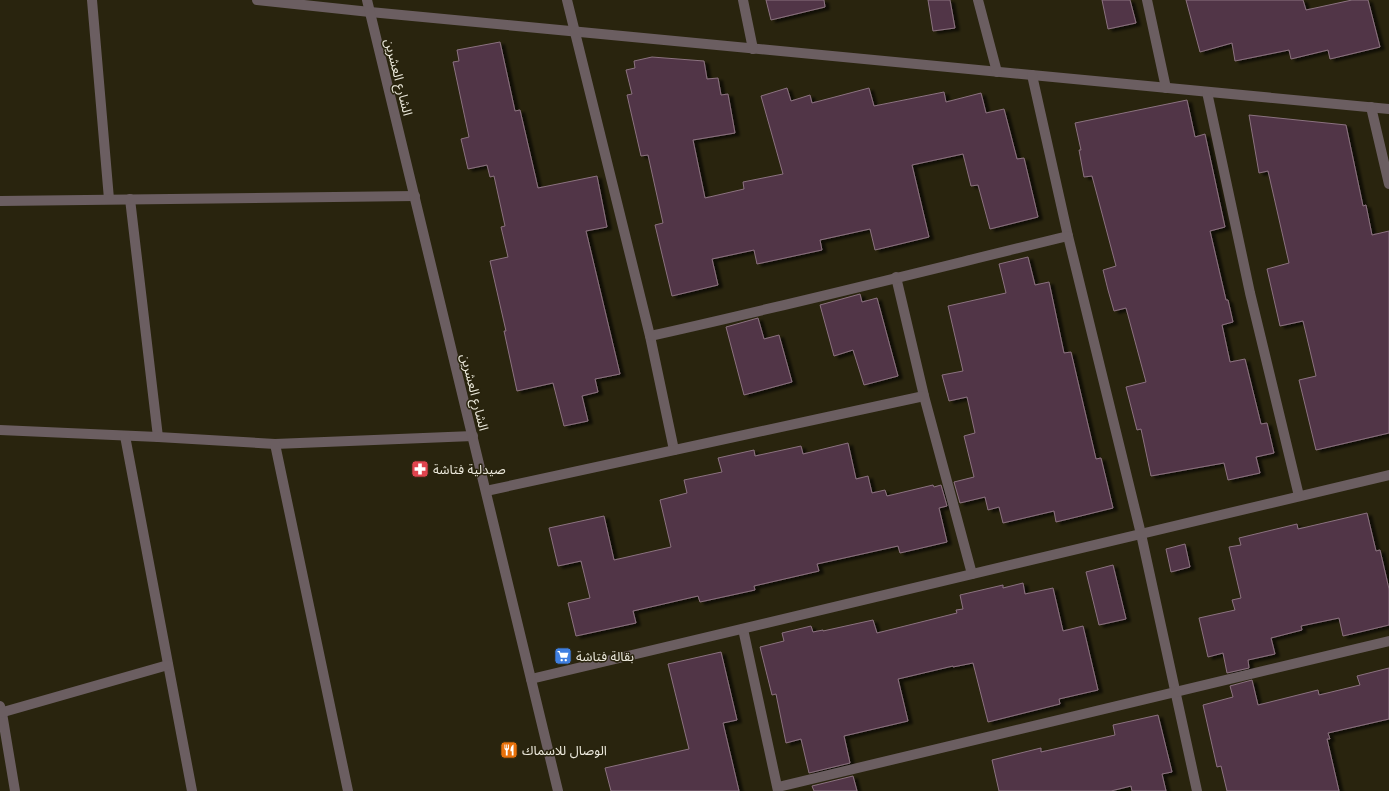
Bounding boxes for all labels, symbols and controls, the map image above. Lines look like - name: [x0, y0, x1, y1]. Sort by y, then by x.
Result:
- street label: الشارع العشرين: [379, 37, 416, 118]
- street label: الشارع العشرين: [455, 352, 492, 433]
- pharmacy icon: صيدلية فتاشة: [410, 459, 430, 479]
- place label: صيدلية فتاشة: [433, 461, 506, 477]
- supermarket icon: بقالة فتاشة: [553, 646, 573, 666]
- place label: بقالة فتاشة: [576, 648, 634, 664]
- restaurant icon: الوصال للاسماك: [499, 740, 519, 760]
- place label: الوصال للاسماك: [522, 742, 607, 759]

